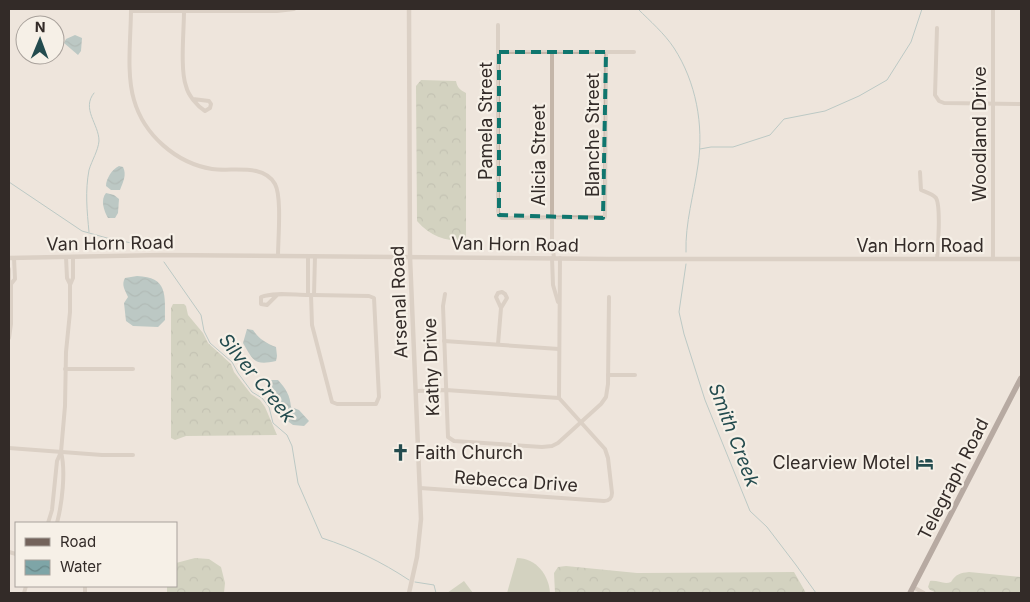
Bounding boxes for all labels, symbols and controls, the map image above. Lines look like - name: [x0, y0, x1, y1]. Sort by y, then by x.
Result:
- north arrow: [15, 15, 65, 65]
- text: N: [35, 18, 46, 35]
- street label: Pamela Street: [475, 62, 496, 180]
- street label: Woodland Drive: [969, 66, 990, 202]
- street label: Blanche Street: [582, 73, 603, 197]
- street label: Alicia Street: [528, 104, 549, 206]
- street label: Van Horn Road: [46, 231, 174, 255]
- street label: Van Horn Road: [451, 232, 579, 256]
- street label: Van Horn Road: [856, 235, 984, 256]
- street label: Arsenal Road: [387, 245, 411, 359]
- street label: Kathy Drive: [419, 317, 443, 417]
- water label: Silver Creek: [214, 329, 300, 428]
- water label: Smith Creek: [704, 380, 765, 491]
- street label: Telegraph Road: [913, 415, 993, 543]
- church icon: Faith Church: [391, 442, 411, 462]
- place label: Faith Church: [415, 442, 523, 463]
- place label: Clearview Motel: [773, 452, 910, 473]
- hotel icon: Clearview Motel: [914, 452, 934, 472]
- street label: Rebecca Drive: [453, 466, 579, 496]
- legend: [15, 522, 178, 587]
- text: Road: [60, 532, 96, 551]
- text: Water: [60, 557, 102, 576]

